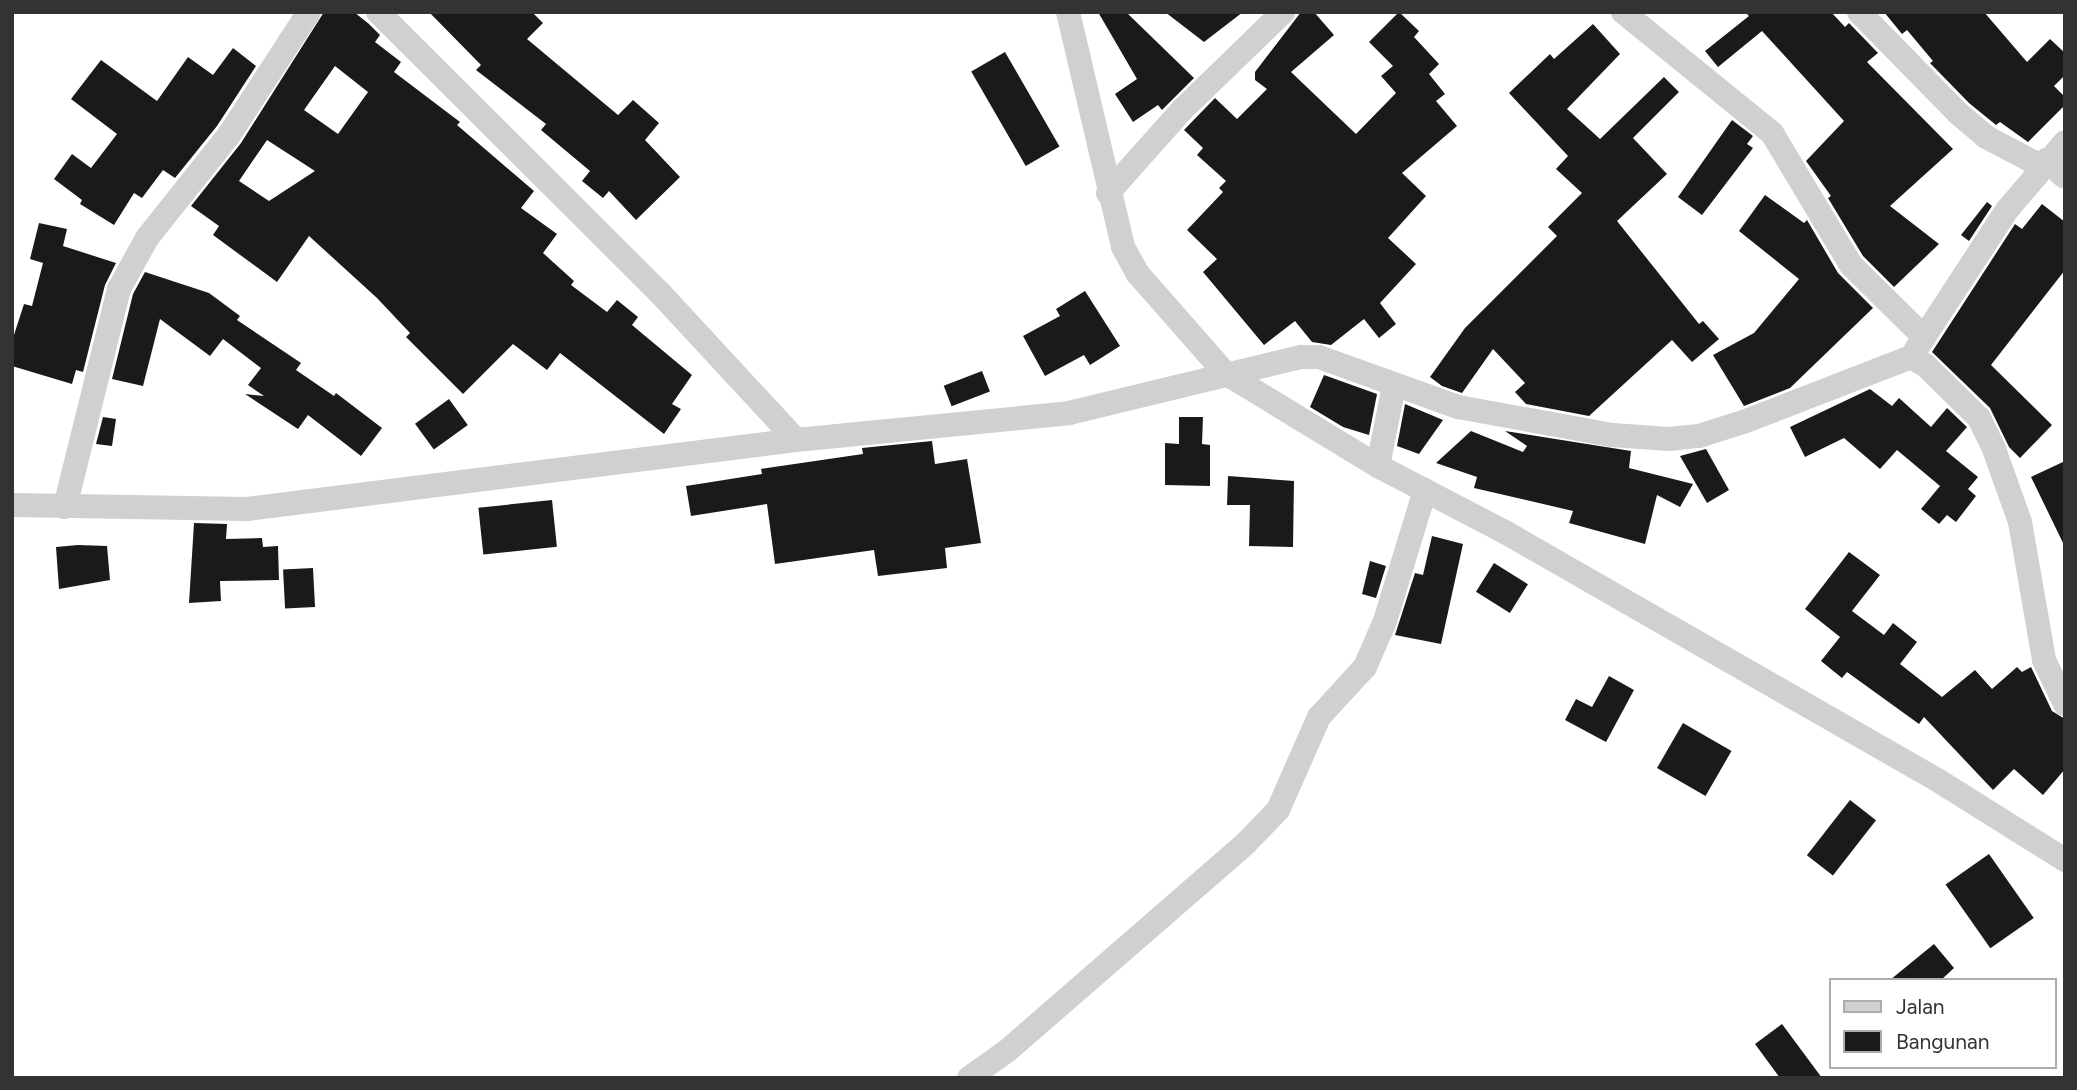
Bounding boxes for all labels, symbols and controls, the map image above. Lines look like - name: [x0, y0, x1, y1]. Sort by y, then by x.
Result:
- legend: [1828, 978, 2056, 1069]
- text: Jalan: [1896, 994, 1945, 1019]
- text: Bangunan: [1896, 1029, 1989, 1054]

